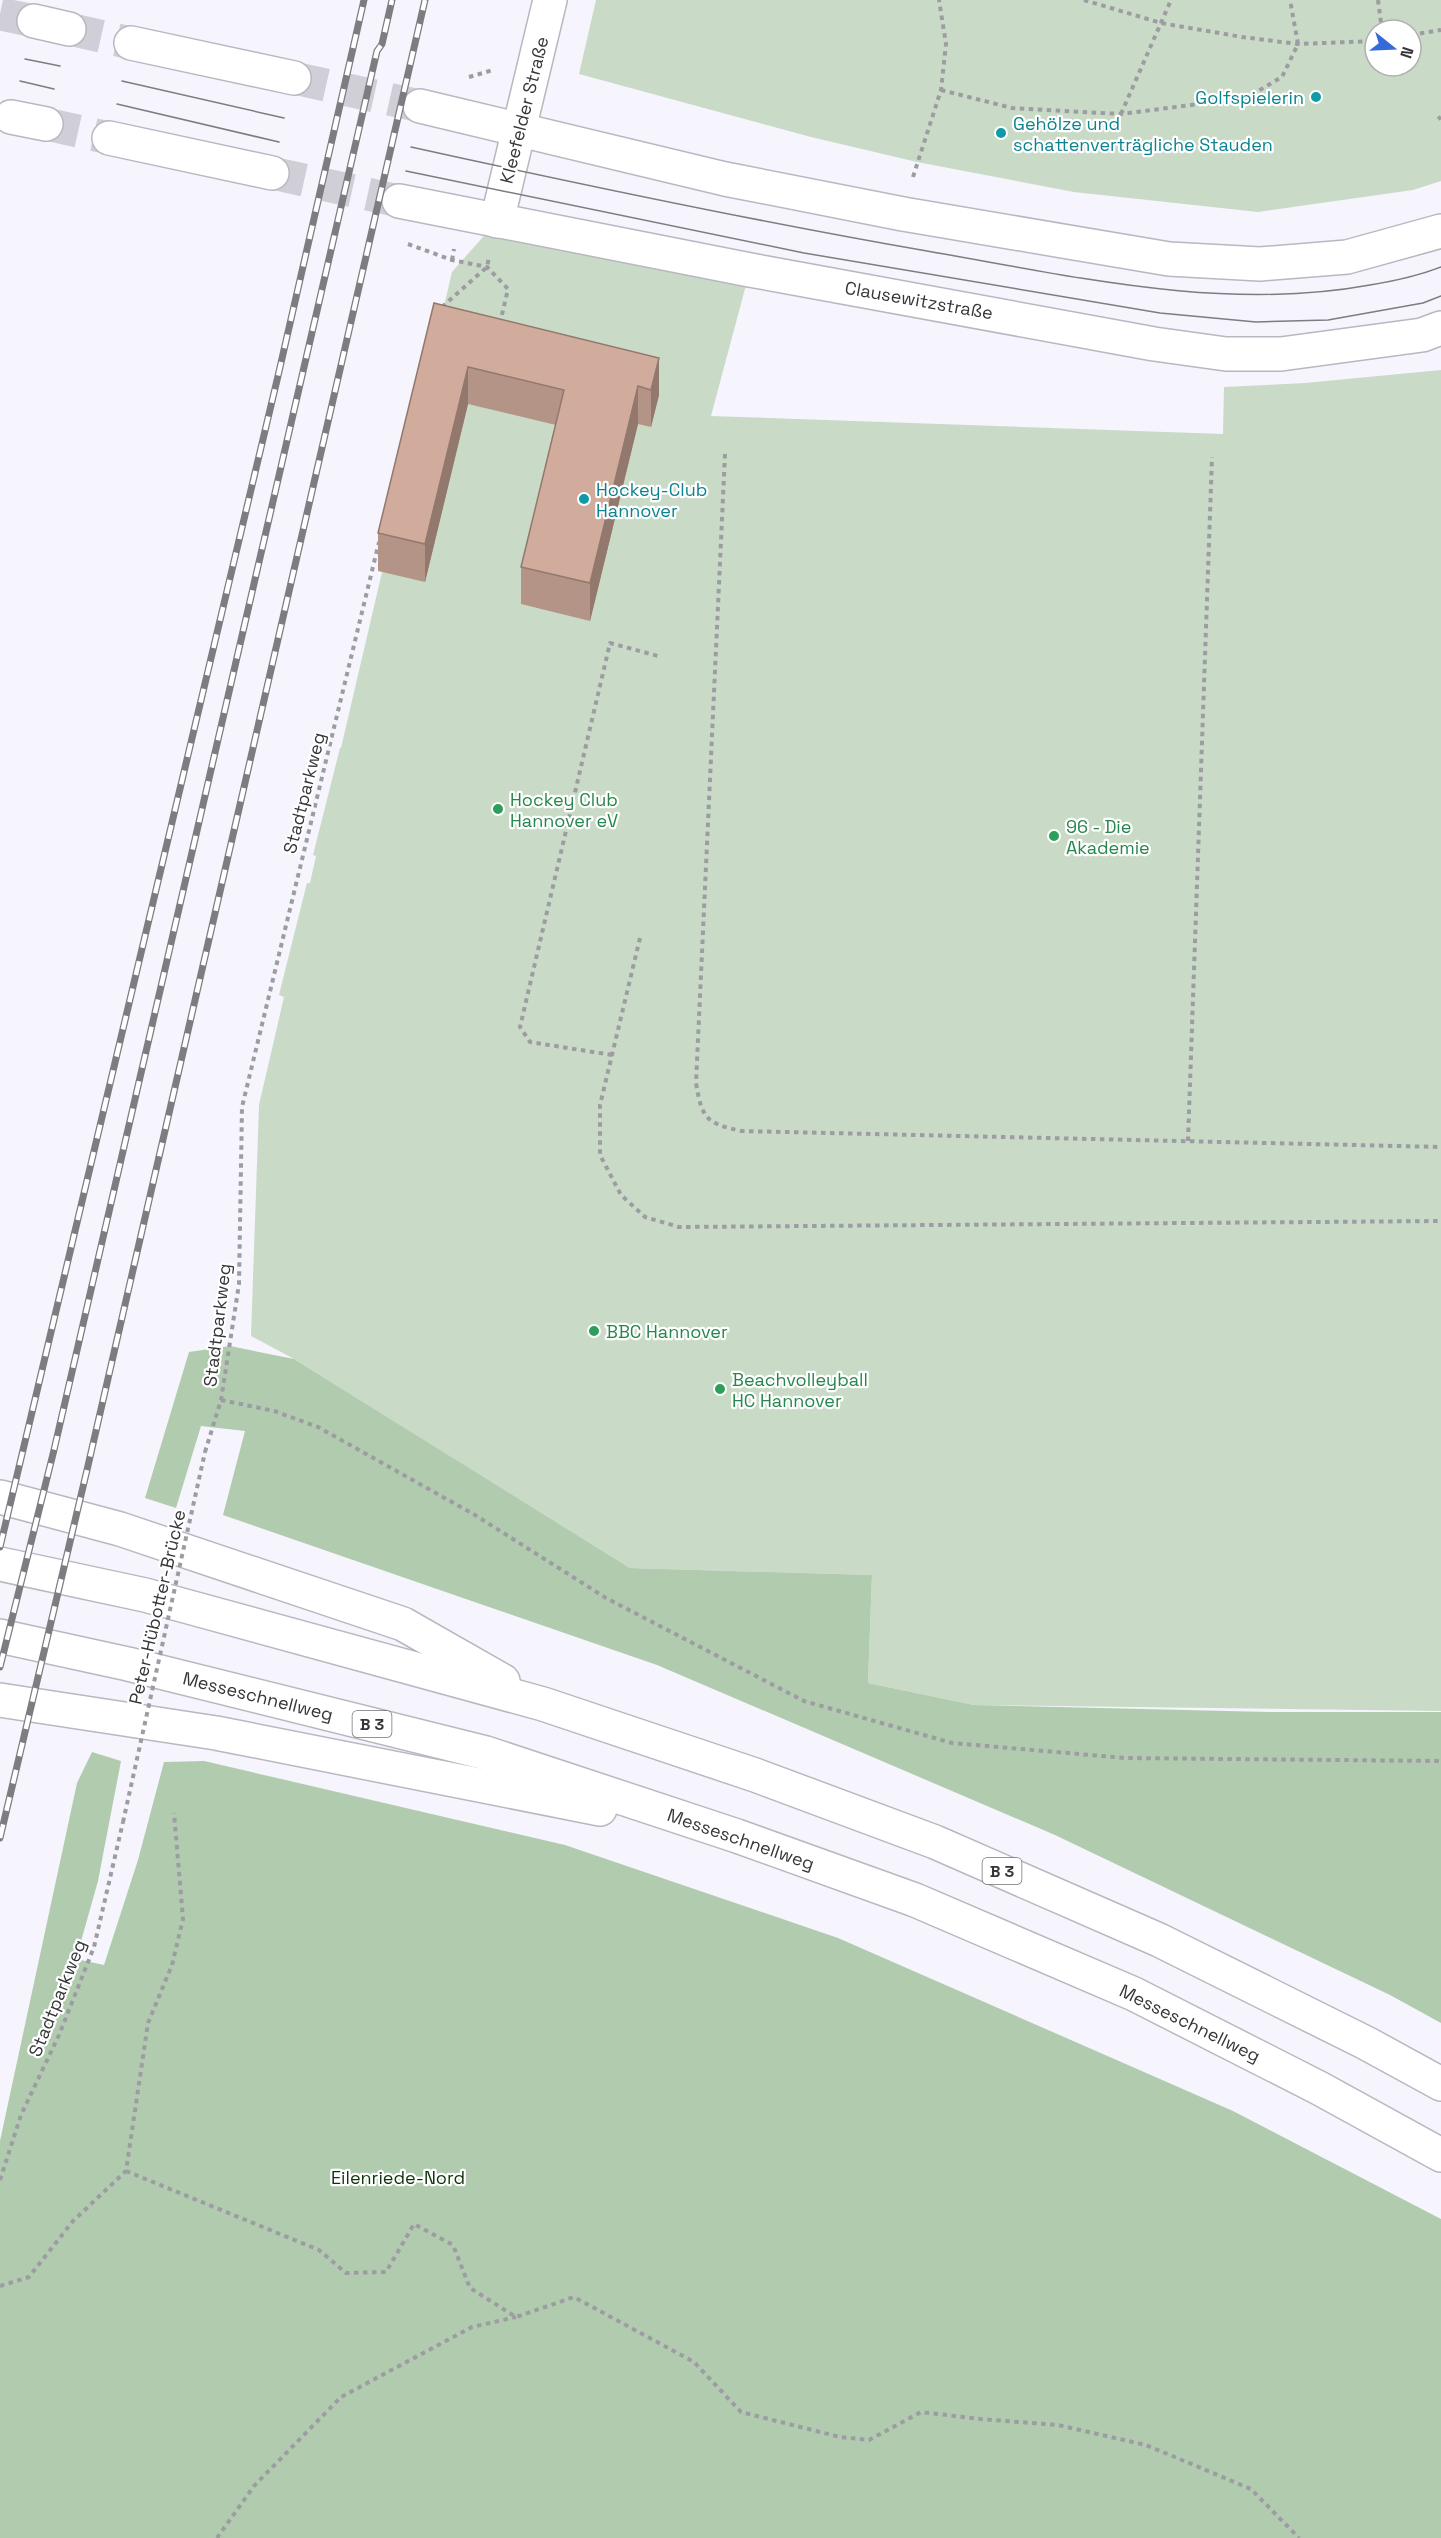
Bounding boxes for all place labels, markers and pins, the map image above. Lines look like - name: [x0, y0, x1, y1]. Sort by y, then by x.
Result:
- place label: Golfspielerin: [1195, 86, 1304, 109]
- marker: Golfspielerin: [1309, 90, 1323, 104]
- place label: Gehölze und schattenverträgliche Stauden: [1013, 112, 1273, 156]
- marker: Gehölze und schattenverträgliche Stauden: [994, 126, 1008, 140]
- place label: Hockey-Club Hannover: [596, 478, 707, 522]
- marker: Hockey-Club Hannover: [577, 492, 591, 506]
- place label: Hockey Club Hannover eV: [510, 788, 618, 832]
- marker: Hockey Club Hannover eV: [491, 802, 505, 816]
- place label: 96 - Die Akademie: [1066, 815, 1150, 859]
- marker: 96 - Die Akademie: [1047, 829, 1061, 843]
- place label: BBC Hannover: [606, 1320, 728, 1343]
- marker: BBC Hannover: [587, 1324, 601, 1338]
- place label: Beachvolleyball HC Hannover: [732, 1368, 868, 1412]
- marker: Beachvolleyball HC Hannover: [713, 1382, 727, 1396]

